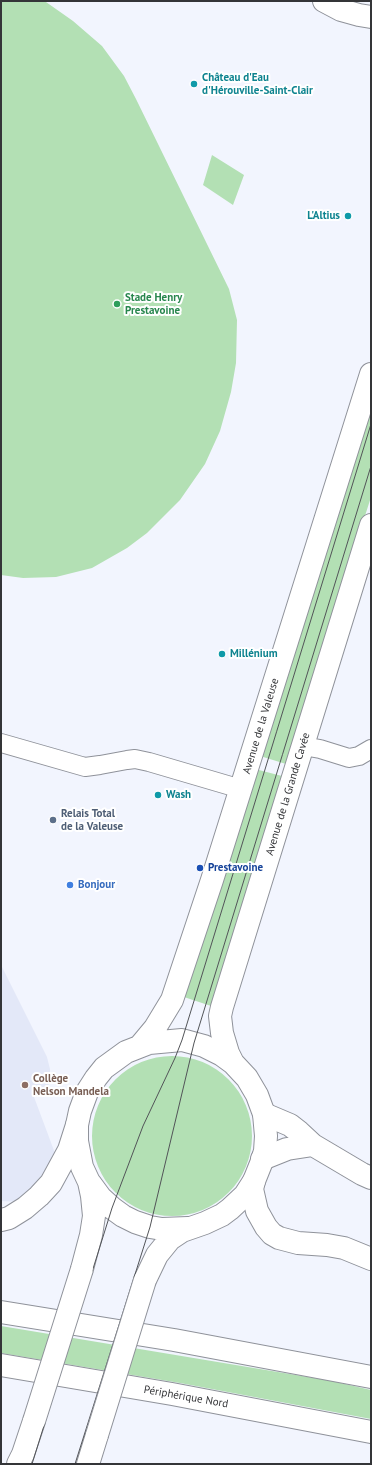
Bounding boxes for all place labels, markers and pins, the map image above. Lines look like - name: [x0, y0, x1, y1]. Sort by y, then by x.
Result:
- place label: Château d'Eau d'Hérouville-Saint-Clair: [202, 71, 313, 97]
- marker: Château d'Eau d'Hérouville-Saint-Clair: [189, 79, 199, 89]
- place label: L'Altius: [307, 209, 340, 223]
- marker: L'Altius: [343, 211, 353, 221]
- place label: Stade Henry Prestavoine: [125, 291, 182, 317]
- marker: Stade Henry Prestavoine: [112, 299, 122, 309]
- place label: Millénium: [230, 647, 278, 661]
- marker: Millénium: [217, 649, 227, 659]
- place label: Wash: [166, 788, 191, 802]
- marker: Wash: [153, 790, 163, 800]
- place label: Relais Total de la Valeuse: [61, 807, 123, 833]
- marker: Relais Total de la Valeuse: [48, 815, 58, 825]
- place label: Prestavoine: [208, 861, 263, 875]
- marker: Prestavoine: [195, 863, 205, 873]
- place label: Bonjour: [78, 878, 115, 892]
- marker: Bonjour: [65, 880, 75, 890]
- place label: Collège Nelson Mandela: [33, 1072, 109, 1098]
- marker: Collège Nelson Mandela: [20, 1080, 30, 1090]

